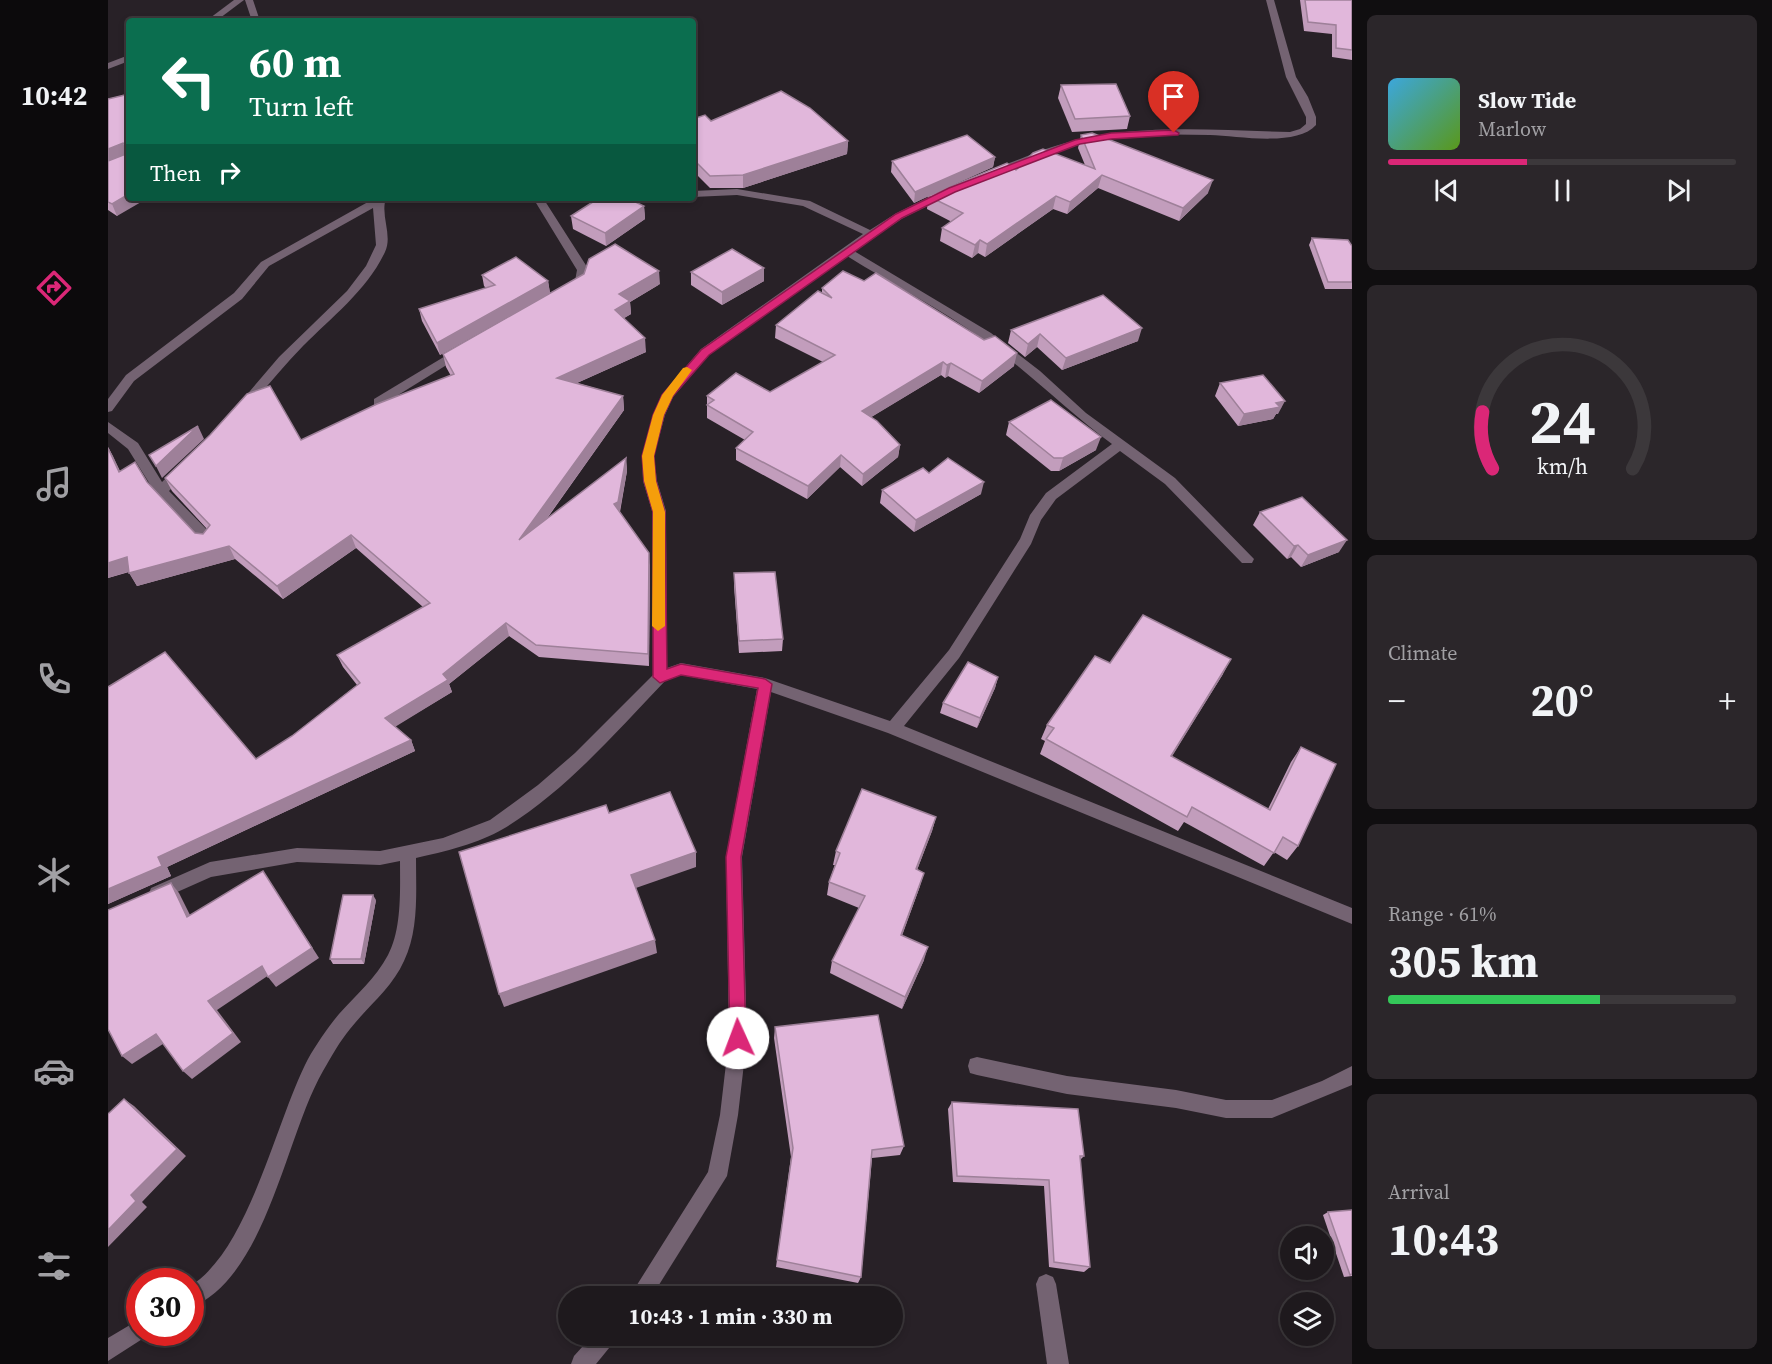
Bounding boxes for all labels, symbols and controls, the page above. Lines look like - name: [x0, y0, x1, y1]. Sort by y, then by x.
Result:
- text: 60 m: [249, 33, 342, 91]
- icon: left: [150, 42, 228, 120]
- pin: [1148, 71, 1199, 133]
- text: 10:42: [21, 77, 87, 114]
- icon: arrive: [1157, 80, 1190, 113]
- text: Slow Tide: [1478, 85, 1576, 115]
- text: Turn left: [249, 88, 353, 125]
- text: Marlow: [1478, 115, 1546, 143]
- icon: right: [213, 156, 246, 189]
- text: Then: [150, 158, 201, 188]
- icon: previous: [1430, 174, 1463, 207]
- icon: pause: [1546, 174, 1579, 207]
- icon: next: [1662, 174, 1695, 207]
- icon: directions: [33, 267, 75, 309]
- text: 24: [1528, 378, 1596, 464]
- text: km/h: [1536, 453, 1588, 482]
- icon: music: [33, 463, 75, 505]
- text: Climate: [1388, 639, 1457, 667]
- icon: phone: [33, 658, 75, 700]
- text: 20°: [1530, 669, 1594, 731]
- text: −: [1388, 678, 1406, 723]
- text: +: [1718, 678, 1736, 723]
- icon: climate: [33, 854, 75, 896]
- text: Range · 61%: [1388, 900, 1497, 928]
- text: 305 km: [1388, 930, 1539, 992]
- position arrow: [706, 1006, 770, 1070]
- icon: car: [33, 1050, 75, 1092]
- text: Arrival: [1388, 1178, 1450, 1206]
- text: 10:43: [1388, 1208, 1499, 1270]
- map controls: [1280, 1226, 1334, 1346]
- button: sound: [1280, 1226, 1334, 1280]
- icon: filters: [33, 1245, 75, 1287]
- speed limit sign: 30: [126, 1268, 204, 1346]
- button: layers: [1280, 1292, 1334, 1346]
- text: 10:43 · 1 min · 330 m: [629, 1301, 832, 1331]

